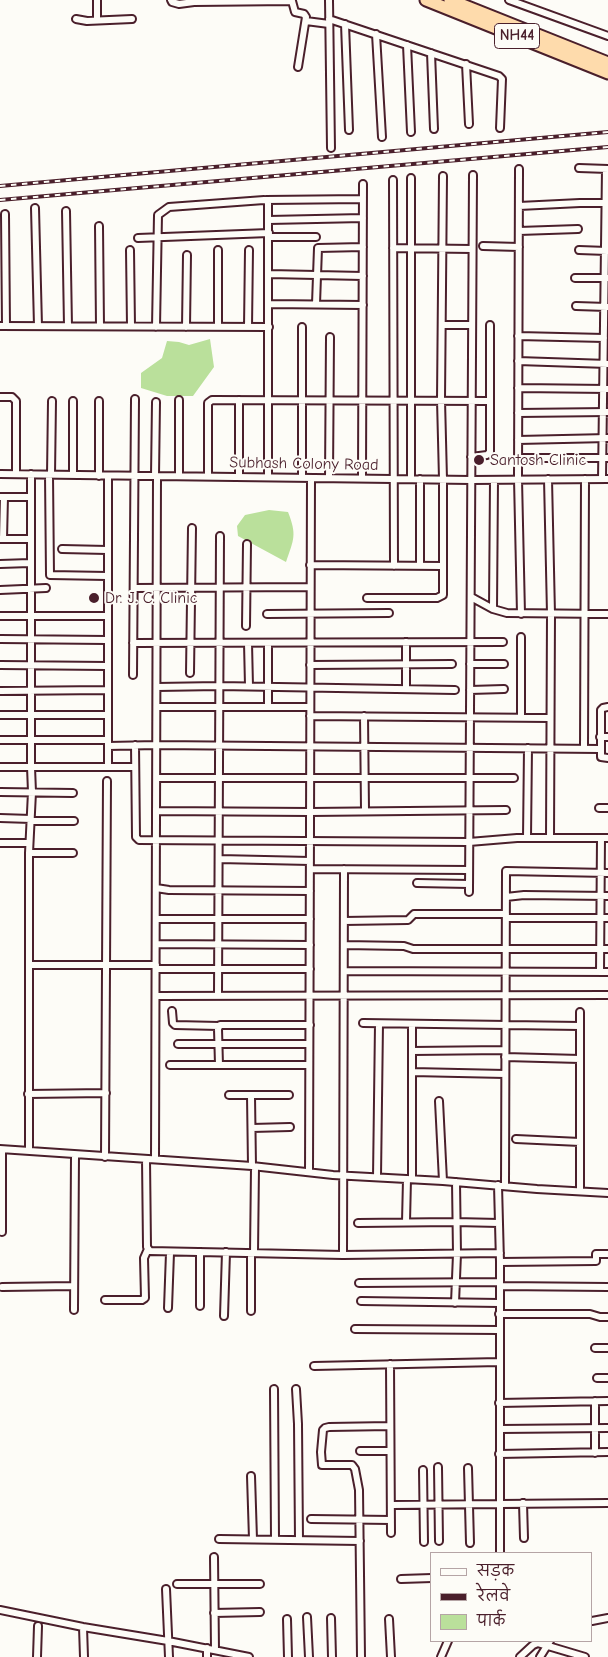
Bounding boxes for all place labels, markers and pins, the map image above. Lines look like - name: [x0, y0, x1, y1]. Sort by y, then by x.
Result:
- place label: Santosh Clinic: [490, 450, 586, 470]
- marker: Santosh Clinic: [472, 453, 486, 467]
- place label: Dr. J. C. Clinic: [105, 588, 197, 608]
- marker: Dr. J. C. Clinic: [87, 591, 101, 605]

